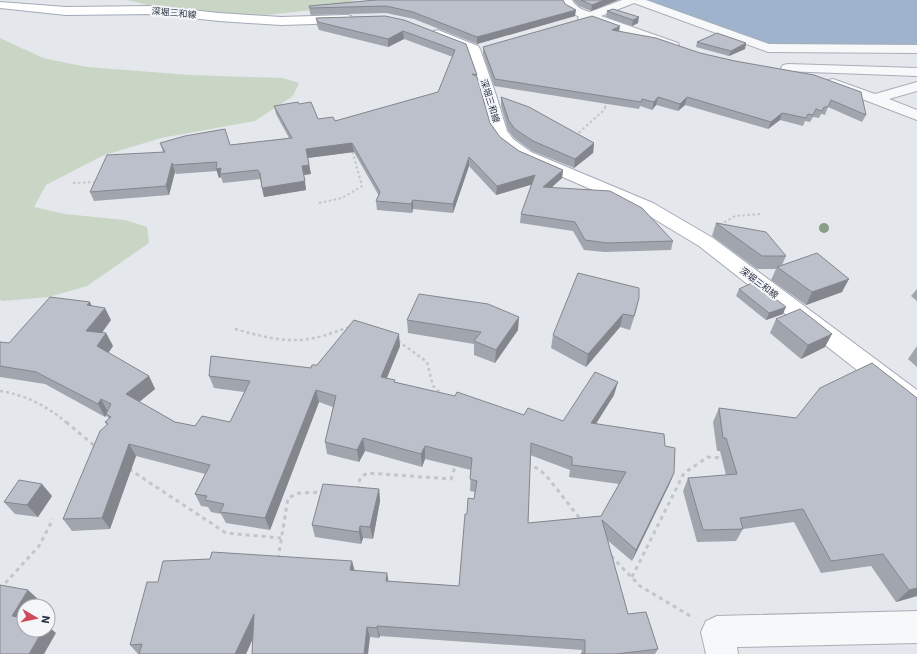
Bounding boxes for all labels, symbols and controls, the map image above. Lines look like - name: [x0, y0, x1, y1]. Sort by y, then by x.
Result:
- street label: 深堀三和線: [151, 5, 198, 20]
- street label: 深堀三和線: [479, 78, 503, 125]
- street label: 深堀三和線: [738, 265, 781, 301]
- north arrow: [16, 598, 56, 638]
- text: N: [38, 615, 53, 625]

